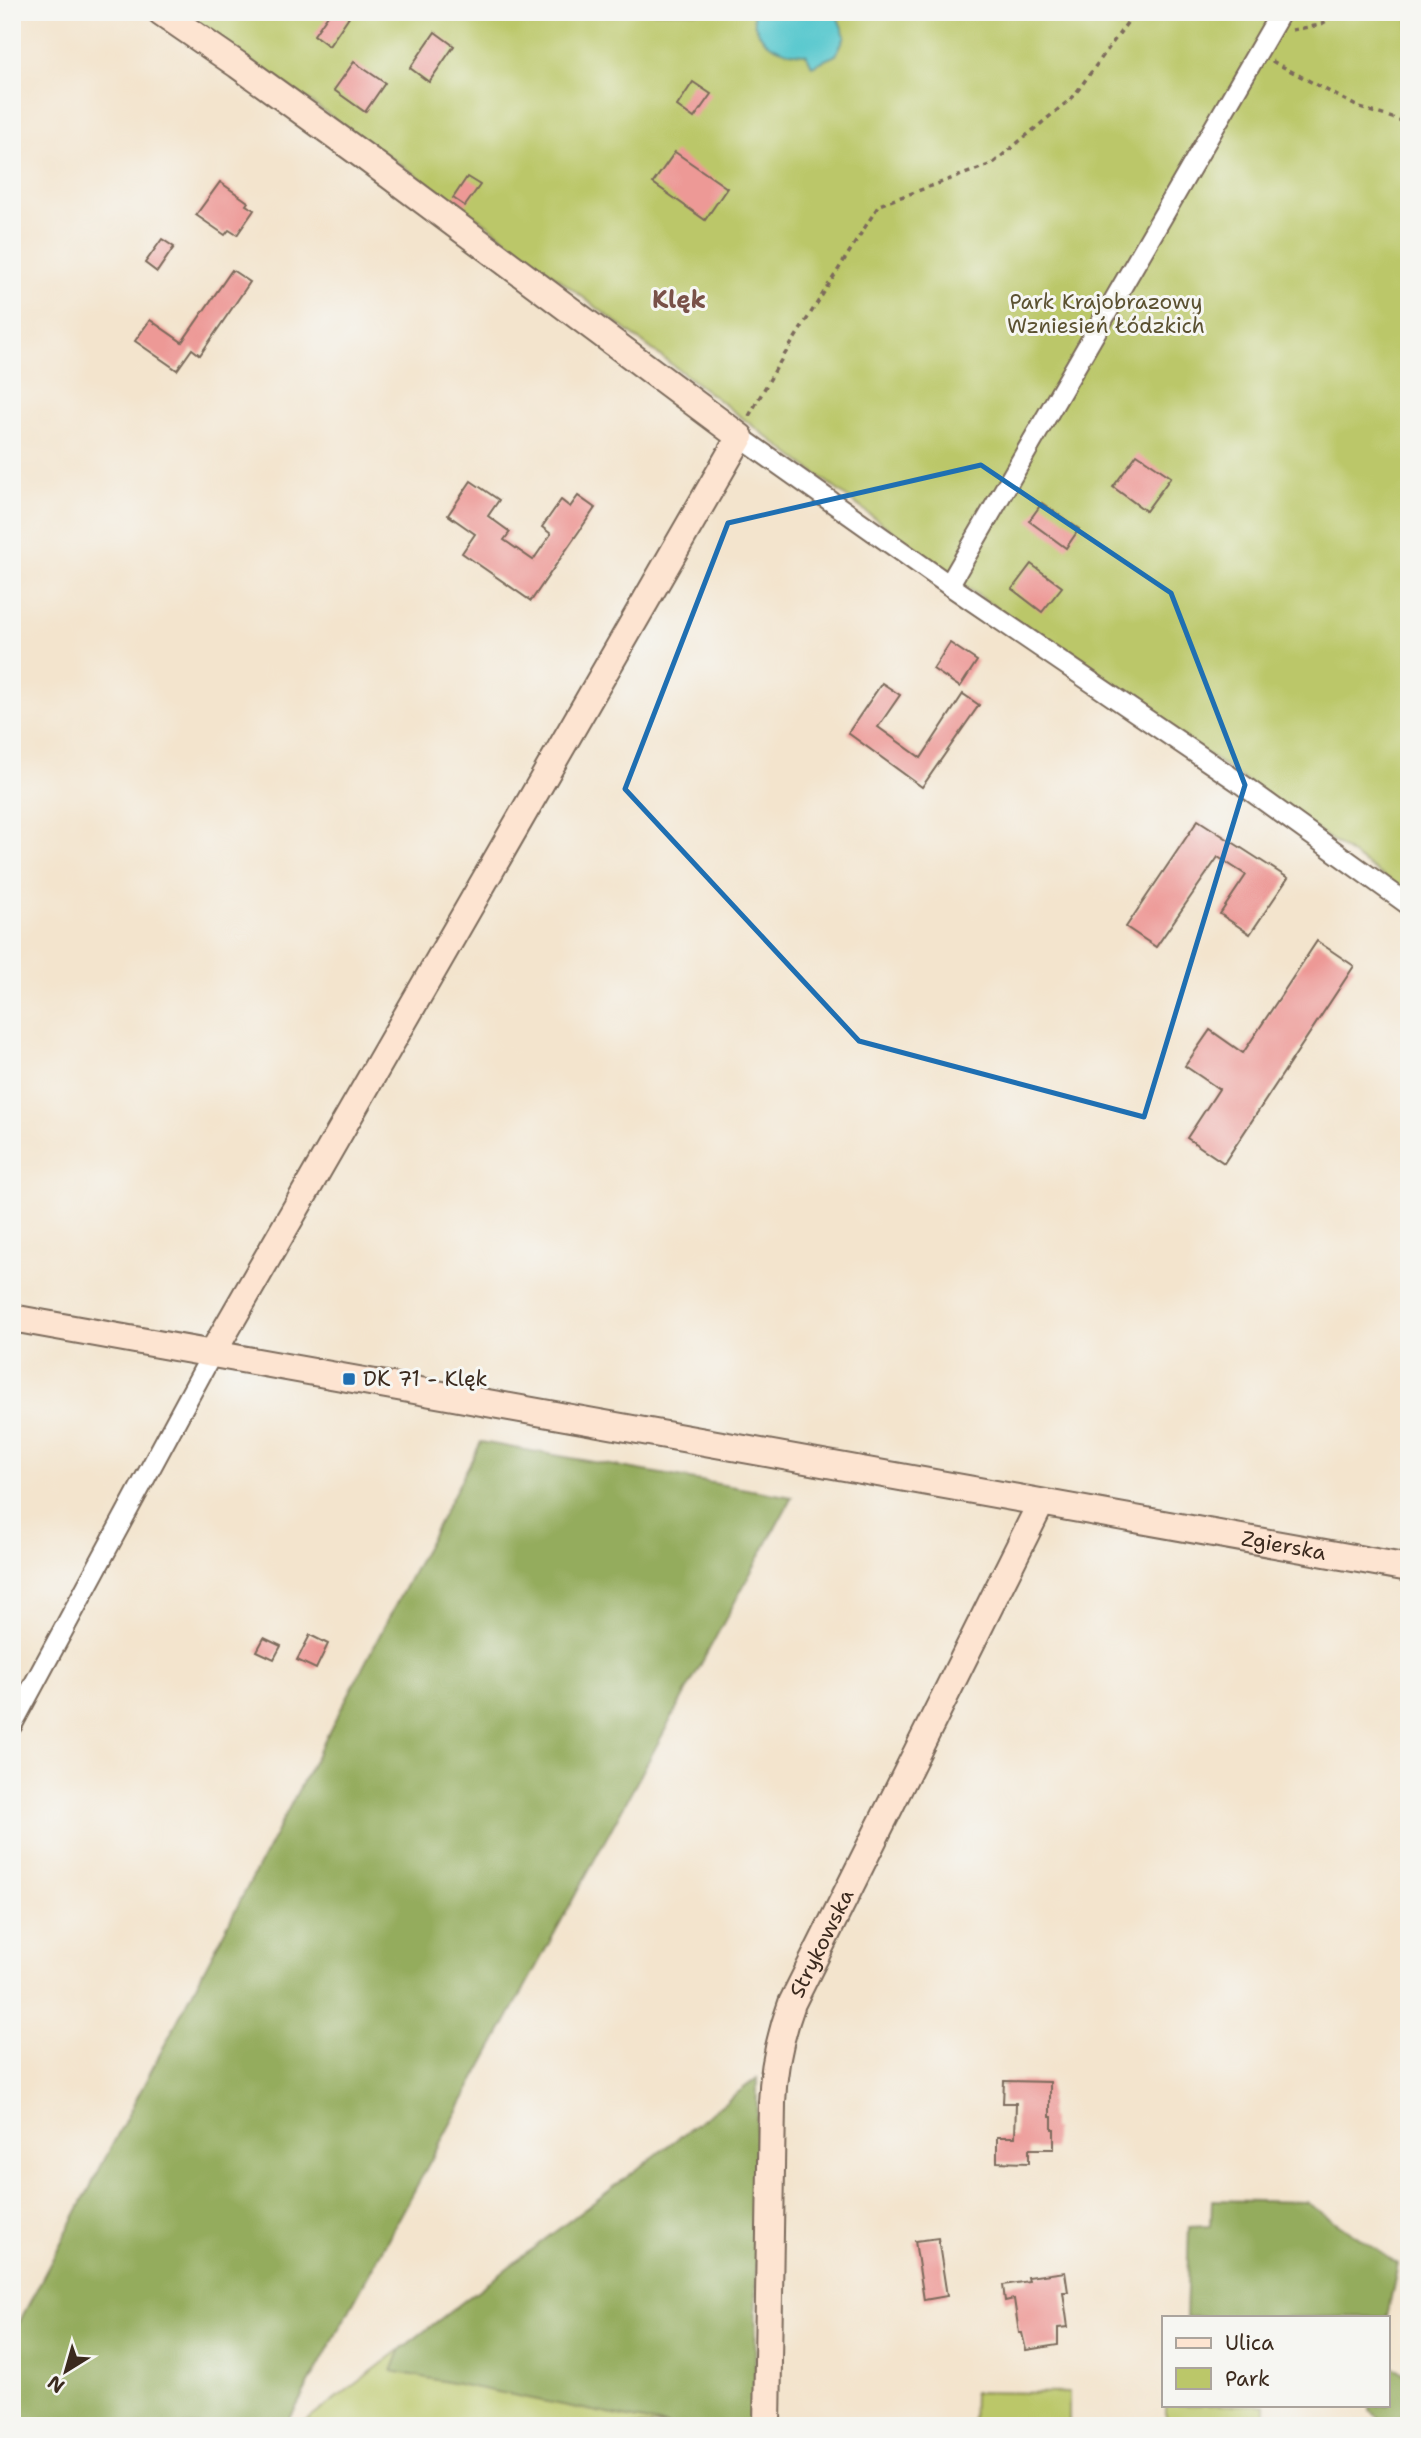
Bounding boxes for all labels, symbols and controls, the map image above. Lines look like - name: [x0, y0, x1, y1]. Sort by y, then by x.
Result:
- district label: Klęk: [652, 284, 706, 316]
- park label: Park Krajobrazowy Wzniesień Łódzkich: [1007, 288, 1205, 340]
- place label: DK 71 - Klęk: [363, 1365, 488, 1393]
- marker: DK 71 - Klęk: [341, 1371, 357, 1387]
- street label: Zgierska: [1239, 1524, 1328, 1567]
- street label: Strykowska: [783, 1884, 860, 2002]
- legend: [1162, 2316, 1390, 2406]
- text: Ulica: [1225, 2329, 1274, 2357]
- north arrow: [32, 2336, 102, 2406]
- text: Park: [1225, 2365, 1270, 2393]
- text: N: [43, 2370, 70, 2399]

